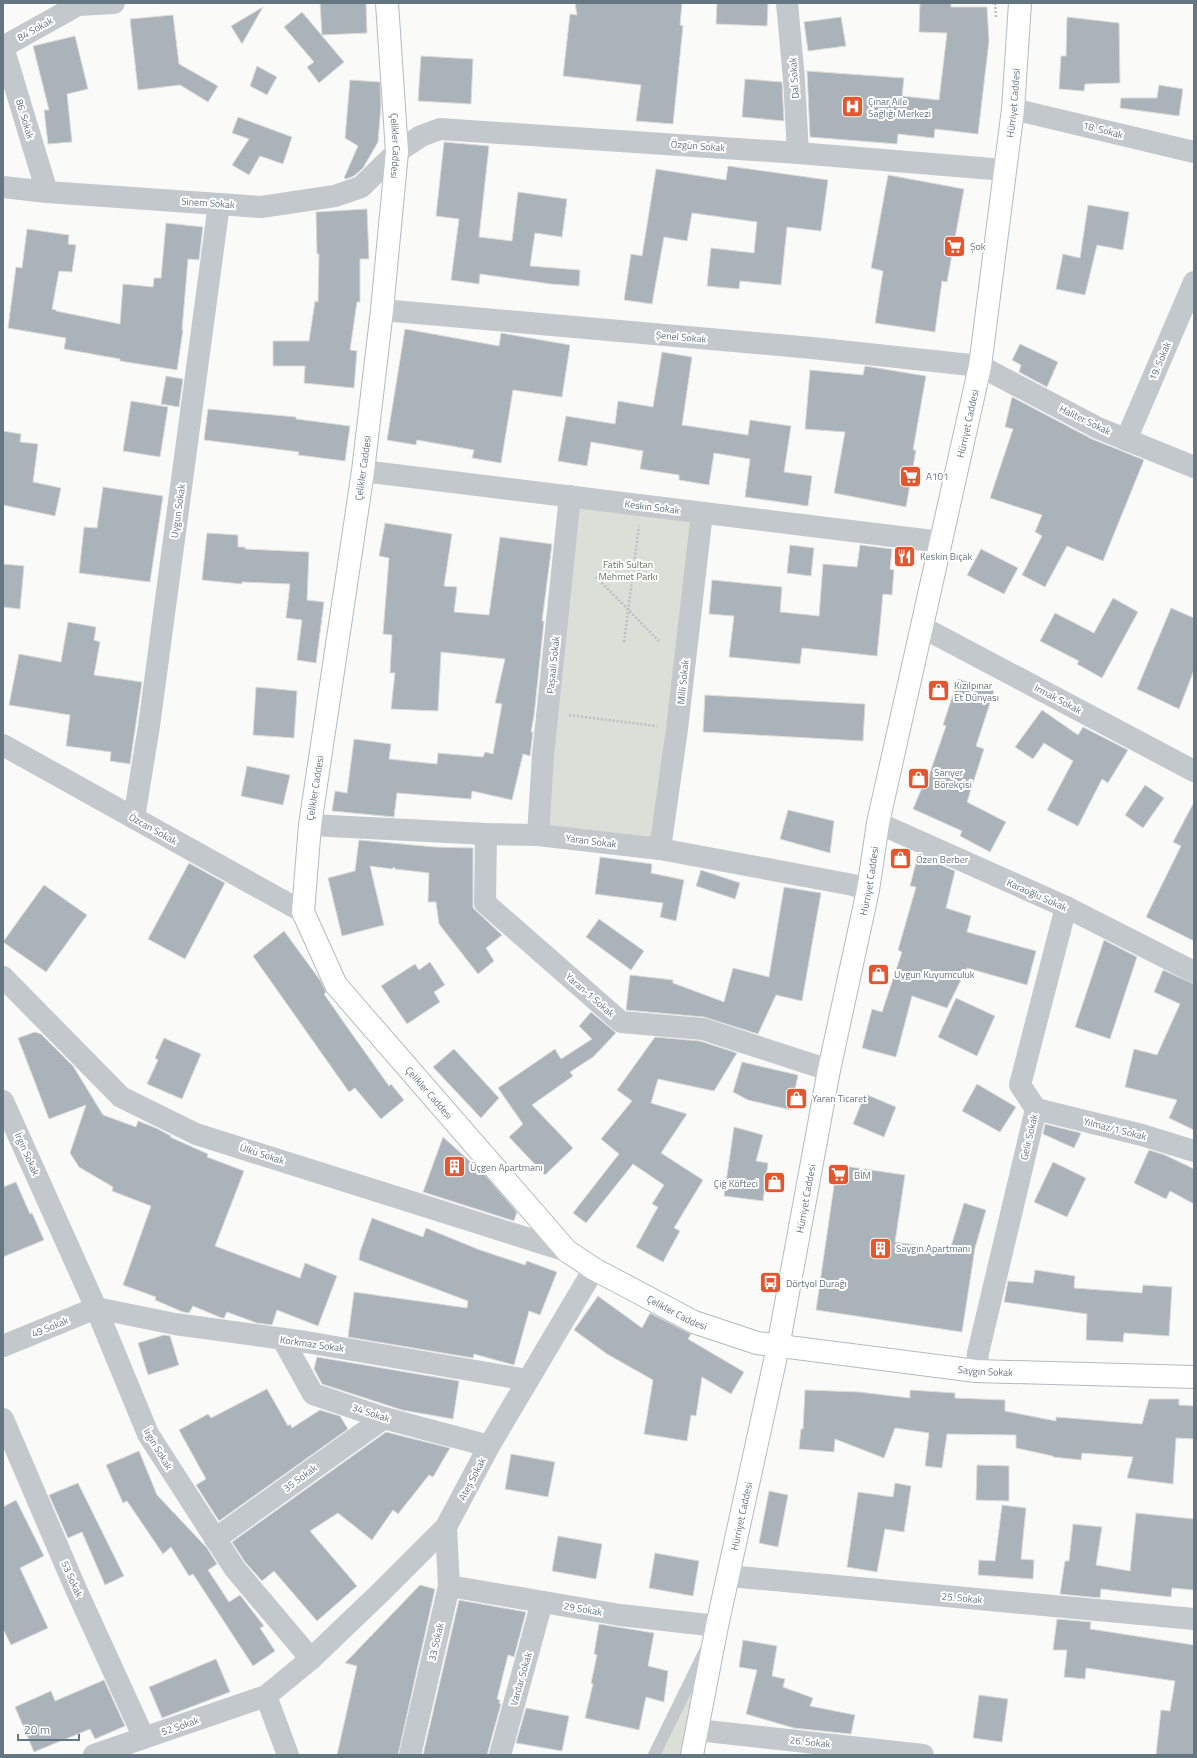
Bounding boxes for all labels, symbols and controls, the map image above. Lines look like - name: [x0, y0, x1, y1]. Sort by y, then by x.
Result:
- street label: 84 Sokak: [14, 13, 56, 45]
- street label: Dal Sokak: [785, 57, 803, 99]
- street label: Hürriyet Caddesi: [1002, 68, 1023, 138]
- hospital icon: Çınar Aile Sağlığı Merkezi: [839, 94, 865, 120]
- place label: Çınar Aile Sağlığı Merkezi: [868, 94, 931, 121]
- street label: 86. Sokak: [12, 97, 38, 141]
- street label: Çelikler Caddesi: [387, 112, 405, 179]
- street label: 18. Sokak: [1081, 118, 1125, 142]
- street label: Özgün Sokak: [670, 137, 726, 155]
- street label: Sinem Sokak: [181, 194, 236, 212]
- supermarket icon: Şok: [942, 233, 968, 259]
- place label: Şok: [970, 239, 986, 254]
- street label: Şenel Sokak: [655, 327, 707, 347]
- street label: 19. Sokak: [1145, 339, 1175, 383]
- street label: Hürriyet Caddesi: [952, 388, 982, 459]
- street label: Haliter Sokak: [1057, 401, 1114, 439]
- street label: Çelikler Caddesi: [351, 434, 375, 502]
- supermarket icon: A101: [897, 463, 923, 489]
- place label: A101: [926, 469, 949, 484]
- street label: Uygun Sokak: [167, 483, 189, 539]
- street label: Keskin Sokak: [624, 496, 680, 518]
- restaurant icon: Keskin Bıçak: [891, 543, 917, 569]
- place label: Keskin Bıçak: [920, 549, 973, 564]
- park label: Fatih Sultan Mehmet Parkı: [598, 557, 658, 584]
- street label: Paşaali Sokak: [543, 635, 563, 694]
- street label: Milli Sokak: [673, 659, 693, 705]
- shop icon: Kızılpınar Et Dünyası: [926, 678, 952, 704]
- place label: Kızılpınar Et Dünyası: [954, 678, 999, 705]
- street label: Irmak Sokak: [1032, 680, 1084, 718]
- street label: Çelikler Caddesi: [302, 754, 328, 822]
- shop icon: Sarıyer Börekçisi: [905, 765, 931, 791]
- place label: Sarıyer Börekçisi: [934, 765, 972, 792]
- street label: Özcan Sokak: [126, 810, 180, 849]
- street label: Yaran Sokak: [565, 830, 617, 852]
- street label: Hürriyet Caddesi: [855, 845, 882, 917]
- shop icon: Özen Berber: [887, 846, 913, 872]
- place label: Özen Berber: [916, 852, 969, 867]
- street label: Karaoğlu Sokak: [1004, 875, 1070, 915]
- shop icon: Uygun Kuyumculuk: [865, 961, 891, 987]
- place label: Uygun Kuyumculuk: [894, 967, 975, 982]
- street label: Yaran-1 Sokak: [562, 969, 618, 1021]
- street label: Çelikler Caddesi: [402, 1063, 457, 1122]
- shop icon: Yaran Ticaret: [783, 1085, 809, 1111]
- place label: Yaran Ticaret: [812, 1091, 867, 1106]
- street label: Gelir Sokak: [1016, 1112, 1042, 1161]
- street label: Yılmaz/1 Sokak: [1082, 1114, 1148, 1144]
- street label: İrgin Sokak: [11, 1130, 43, 1178]
- street label: Ülkü Sokak: [238, 1140, 287, 1168]
- building icon: Üçgen Apartmanı: [441, 1154, 467, 1180]
- place label: Üçgen Apartmanı: [470, 1160, 543, 1175]
- supermarket icon: BİM: [826, 1162, 852, 1188]
- street label: Hürriyet Caddesi: [792, 1163, 819, 1234]
- place label: BİM: [854, 1168, 871, 1183]
- shop icon: Çiğ Köfteci: [761, 1170, 787, 1196]
- place label: Çiğ Köfteci: [714, 1176, 758, 1191]
- building icon: Saygın Apartmanı: [867, 1235, 893, 1261]
- place label: Saygın Apartmanı: [896, 1241, 970, 1256]
- bus stop icon: Dörtyol Durağı: [758, 1270, 784, 1296]
- place label: Dörtyol Durağı: [786, 1276, 847, 1291]
- street label: Çelikler Caddesi: [644, 1291, 709, 1333]
- street label: 49 Sokak: [29, 1313, 71, 1341]
- street label: Korkmaz Sokak: [279, 1332, 345, 1356]
- street label: Saygın Sokak: [957, 1361, 1013, 1380]
- street label: 34 Sokak: [350, 1400, 392, 1426]
- street label: İrgin Sokak: [140, 1425, 176, 1473]
- street label: Ateş Sokak: [454, 1455, 490, 1503]
- street label: 35 Sokak: [280, 1460, 320, 1495]
- street label: Hürriyet Caddesi: [726, 1480, 756, 1552]
- street label: 53 Sokak: [57, 1558, 87, 1600]
- street label: 25. Sokak: [941, 1589, 983, 1607]
- street label: 29 Sokak: [563, 1598, 604, 1620]
- street label: 33 Sokak: [424, 1621, 448, 1663]
- street label: Vardar Sokak: [506, 1650, 536, 1708]
- street label: 52 Sokak: [159, 1713, 201, 1739]
- scale bar: [18, 1716, 79, 1742]
- text: 20 m: [24, 1720, 50, 1739]
- street label: 26. Sokak: [789, 1732, 831, 1752]

